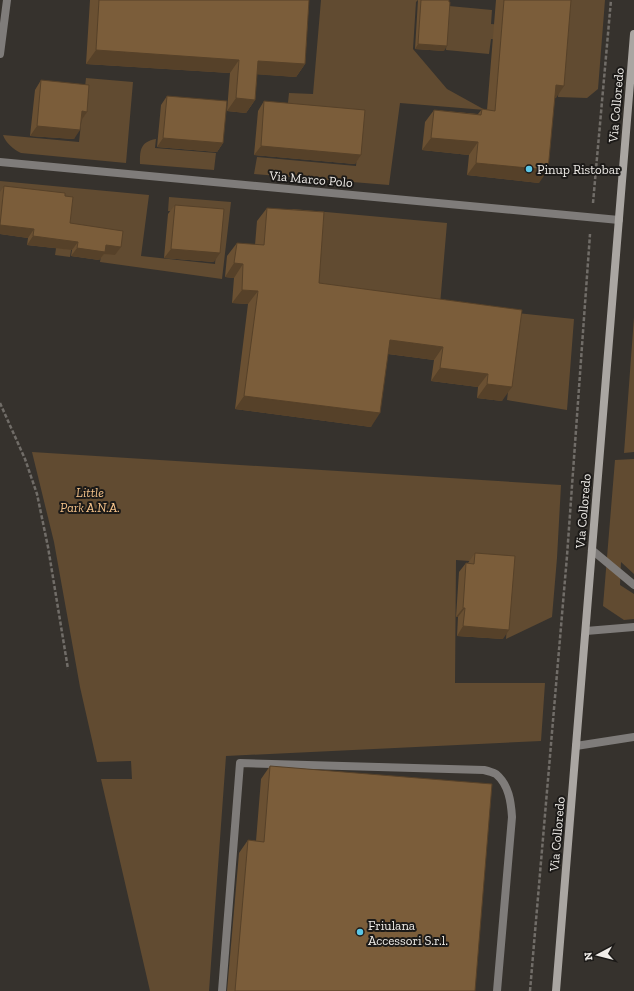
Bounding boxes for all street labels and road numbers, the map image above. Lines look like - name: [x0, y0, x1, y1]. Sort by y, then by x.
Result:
- street label: Via Colloredo: [605, 67, 627, 144]
- street label: Via Marco Polo: [268, 168, 354, 190]
- street label: Via Colloredo: [572, 473, 594, 550]
- street label: Via Colloredo: [546, 796, 568, 873]

